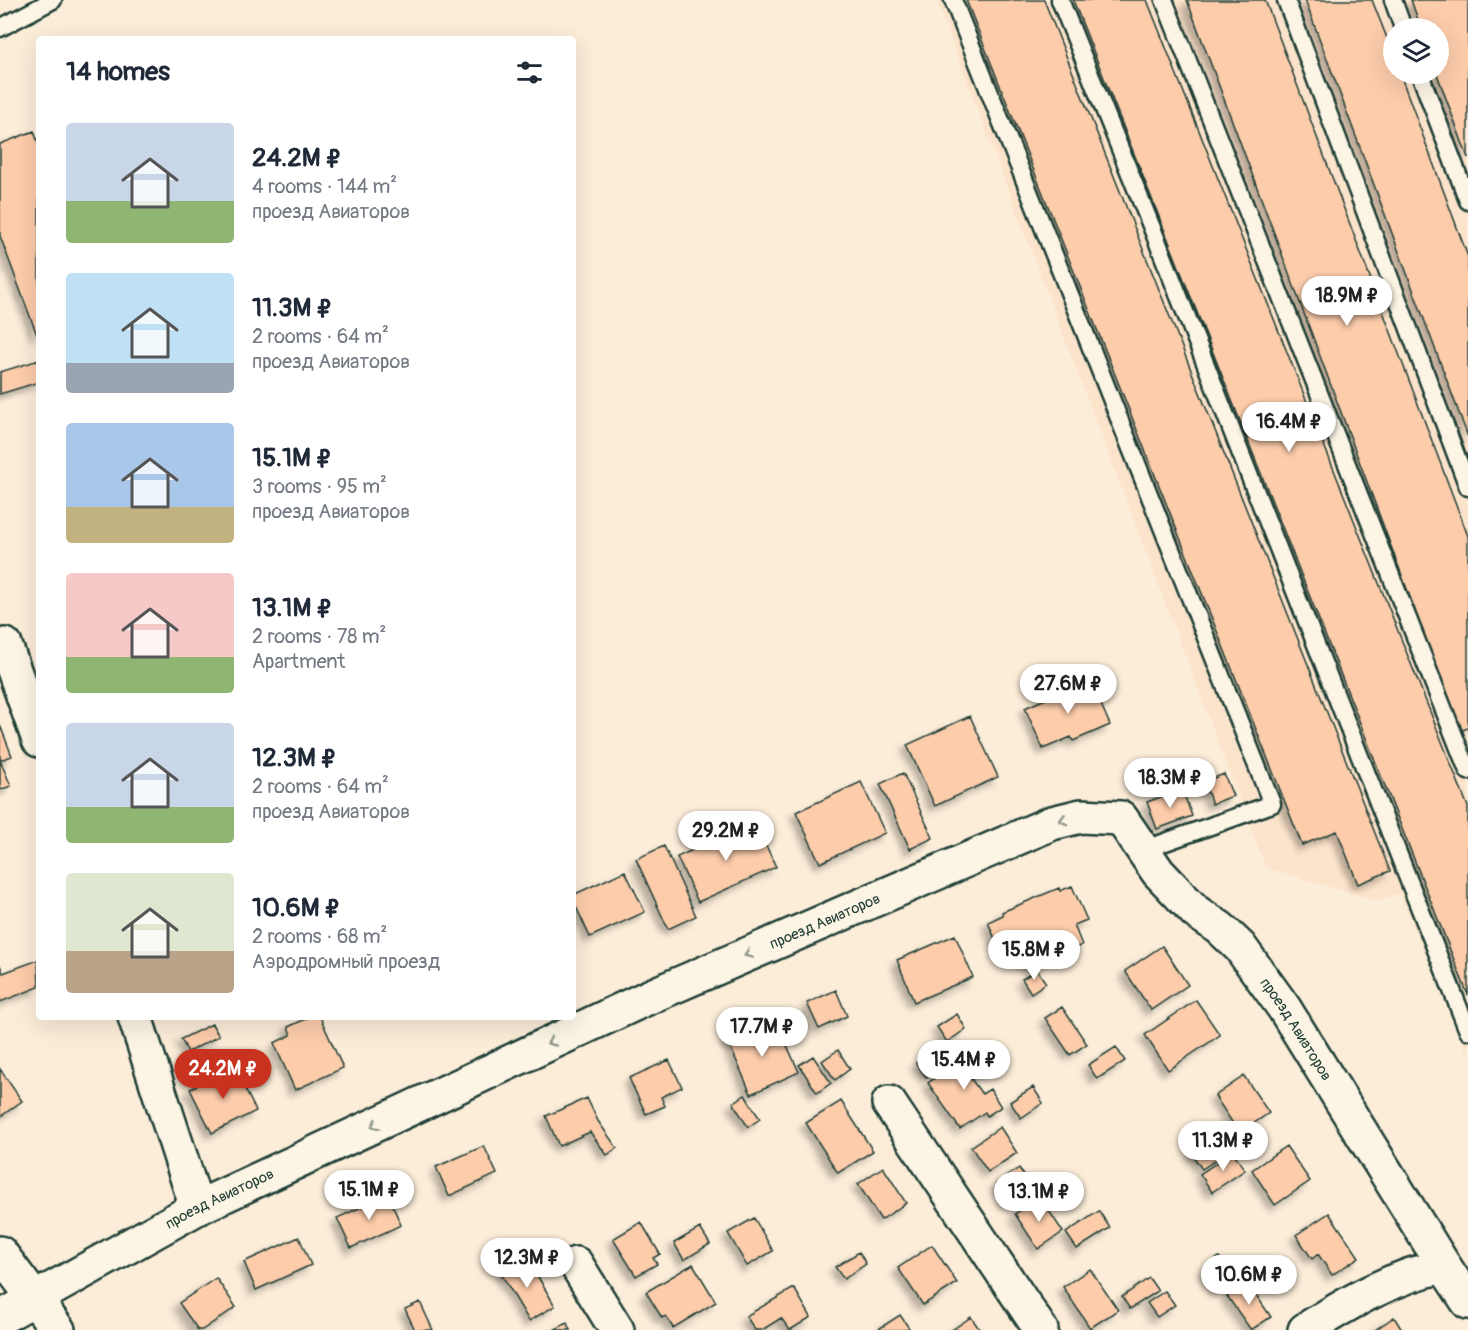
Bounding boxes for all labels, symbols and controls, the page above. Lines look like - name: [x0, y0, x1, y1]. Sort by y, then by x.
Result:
- map controls: [1383, 18, 1449, 84]
- button: layers: [1383, 18, 1449, 84]
- text: 14 homes: [66, 56, 170, 88]
- icon: filters: [513, 56, 546, 89]
- text: 24.2M ₽: [252, 142, 342, 174]
- icon: home: [114, 147, 186, 219]
- text: 4 rooms · 144 m²: [252, 174, 397, 199]
- text: проезд Авиаторов: [252, 199, 410, 224]
- pin: 18.9M ₽: [1292, 276, 1402, 327]
- text: 18.9M ₽: [1315, 283, 1379, 308]
- text: 11.3M ₽: [252, 292, 333, 324]
- icon: home: [114, 297, 186, 369]
- text: 2 rooms · 64 m²: [252, 324, 389, 349]
- text: проезд Авиаторов: [252, 349, 410, 374]
- pin: 16.4M ₽: [1234, 402, 1344, 453]
- text: 16.4M ₽: [1256, 409, 1322, 434]
- text: 15.1M ₽: [252, 442, 332, 474]
- icon: home: [114, 447, 186, 519]
- text: 3 rooms · 95 m²: [252, 474, 387, 499]
- text: проезд Авиаторов: [252, 499, 410, 524]
- text: 13.1M ₽: [252, 592, 333, 624]
- icon: home: [114, 597, 186, 669]
- text: 2 rooms · 78 m²: [252, 624, 386, 649]
- text: Apartment: [252, 649, 345, 674]
- pin: 27.6M ₽: [1013, 664, 1123, 715]
- text: 27.6M ₽: [1034, 671, 1102, 696]
- text: 12.3M ₽: [252, 742, 337, 774]
- icon: home: [114, 747, 186, 819]
- pin: 18.3M ₽: [1115, 758, 1225, 809]
- text: 18.3M ₽: [1138, 765, 1202, 790]
- text: 2 rooms · 64 m²: [252, 774, 389, 799]
- text: проезд Авиаторов: [252, 799, 410, 824]
- pin: 29.2M ₽: [671, 811, 781, 862]
- one-way arrow: [1058, 813, 1068, 826]
- text: 29.2M ₽: [692, 818, 760, 843]
- street label: проезд Авиаторов: [767, 889, 883, 953]
- text: 10.6M ₽: [252, 892, 341, 924]
- icon: home: [114, 897, 186, 969]
- text: 2 rooms · 68 m²: [252, 924, 387, 949]
- pin: 15.8M ₽: [979, 930, 1089, 981]
- text: 15.8M ₽: [1002, 937, 1066, 962]
- one-way arrow: [743, 947, 754, 959]
- text: Аэродромный проезд: [252, 949, 440, 974]
- street label: проезд Авиаторов: [1256, 974, 1336, 1084]
- pin: 17.7M ₽: [707, 1007, 817, 1058]
- text: 17.7M ₽: [730, 1014, 794, 1039]
- one-way arrow: [547, 1035, 558, 1047]
- pin: 15.4M ₽: [909, 1040, 1019, 1091]
- text: 15.4M ₽: [931, 1047, 997, 1072]
- pin: 24.2M ₽: [168, 1049, 278, 1100]
- text: 24.2M ₽: [188, 1056, 258, 1081]
- one-way arrow: [370, 1118, 381, 1130]
- pin: 11.3M ₽: [1168, 1121, 1278, 1172]
- text: 11.3M ₽: [1192, 1128, 1254, 1153]
- street label: проезд Авиаторов: [162, 1164, 277, 1233]
- pin: 15.1M ₽: [314, 1170, 424, 1221]
- pin: 13.1M ₽: [984, 1172, 1094, 1223]
- text: 15.1M ₽: [338, 1177, 400, 1202]
- text: 13.1M ₽: [1008, 1179, 1070, 1204]
- pin: 12.3M ₽: [472, 1238, 582, 1289]
- text: 12.3M ₽: [494, 1245, 560, 1270]
- pin: 10.6M ₽: [1194, 1255, 1304, 1306]
- text: 10.6M ₽: [1215, 1262, 1283, 1287]

